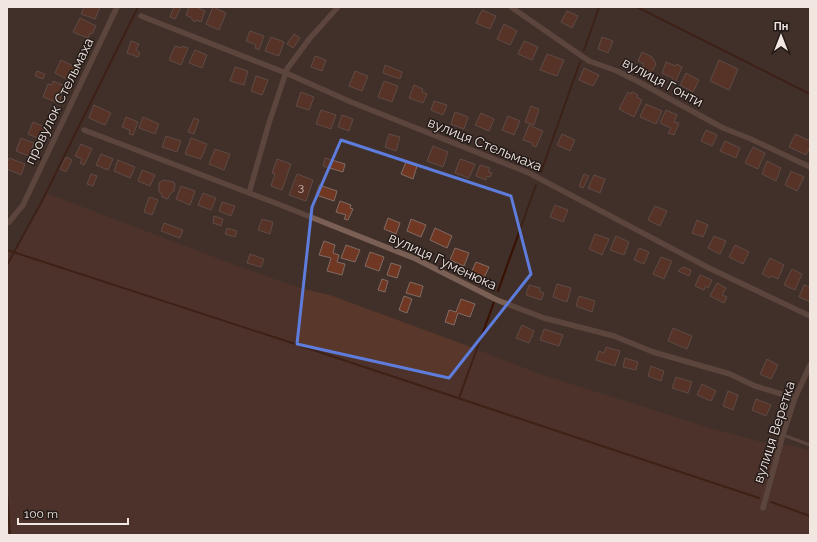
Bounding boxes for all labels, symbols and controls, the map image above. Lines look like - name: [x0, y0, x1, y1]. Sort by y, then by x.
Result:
- north arrow: [761, 16, 801, 56]
- text: Пн: [774, 20, 788, 33]
- street label: провулок Стельмаха: [21, 35, 97, 167]
- street label: вулиця Гонти: [620, 54, 706, 110]
- street label: вулиця Стельмаха: [426, 114, 544, 174]
- house number: 3: [298, 180, 304, 194]
- street label: вулиця Гуменюка: [387, 229, 499, 293]
- street label: вулиця Веретка: [750, 379, 798, 485]
- scale bar: [18, 500, 128, 526]
- text: 100 m: [24, 507, 58, 521]

